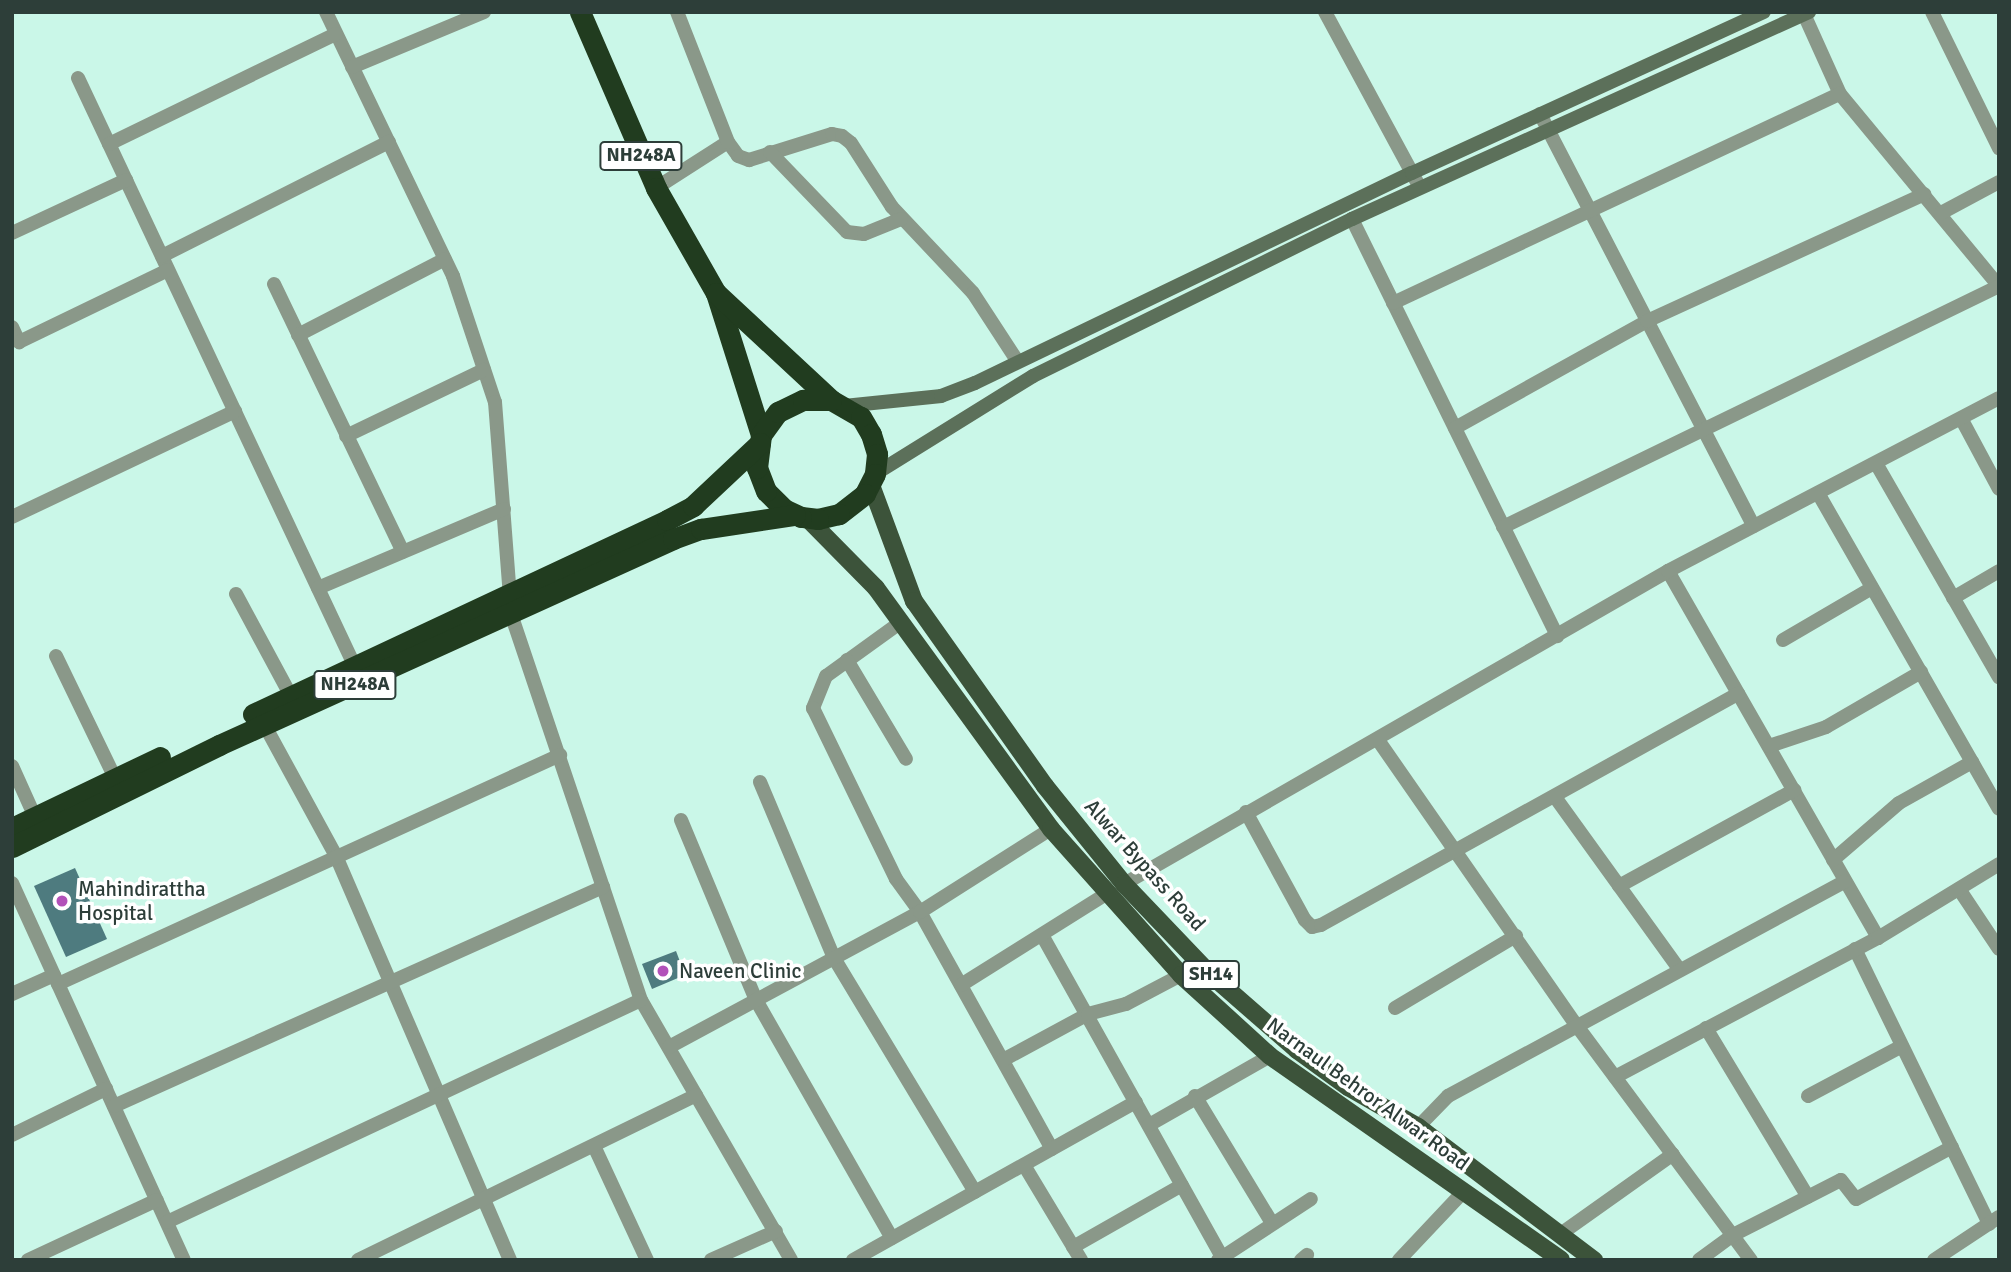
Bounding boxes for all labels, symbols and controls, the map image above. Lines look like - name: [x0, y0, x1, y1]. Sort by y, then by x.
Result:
- road number: NH248A: [599, 140, 683, 172]
- road number: NH248A: [313, 670, 397, 700]
- street label: Alwar Bypass Road: [1079, 794, 1211, 936]
- place label: Mahindirattha Hospital: [78, 876, 206, 926]
- marker: Mahindirattha Hospital: [52, 891, 72, 911]
- place label: Naveen Clinic: [679, 958, 801, 984]
- road number: SH14: [1181, 959, 1241, 990]
- marker: Naveen Clinic: [653, 961, 673, 981]
- street label: Narnaul Behror Alwar Road: [1262, 1012, 1474, 1176]

